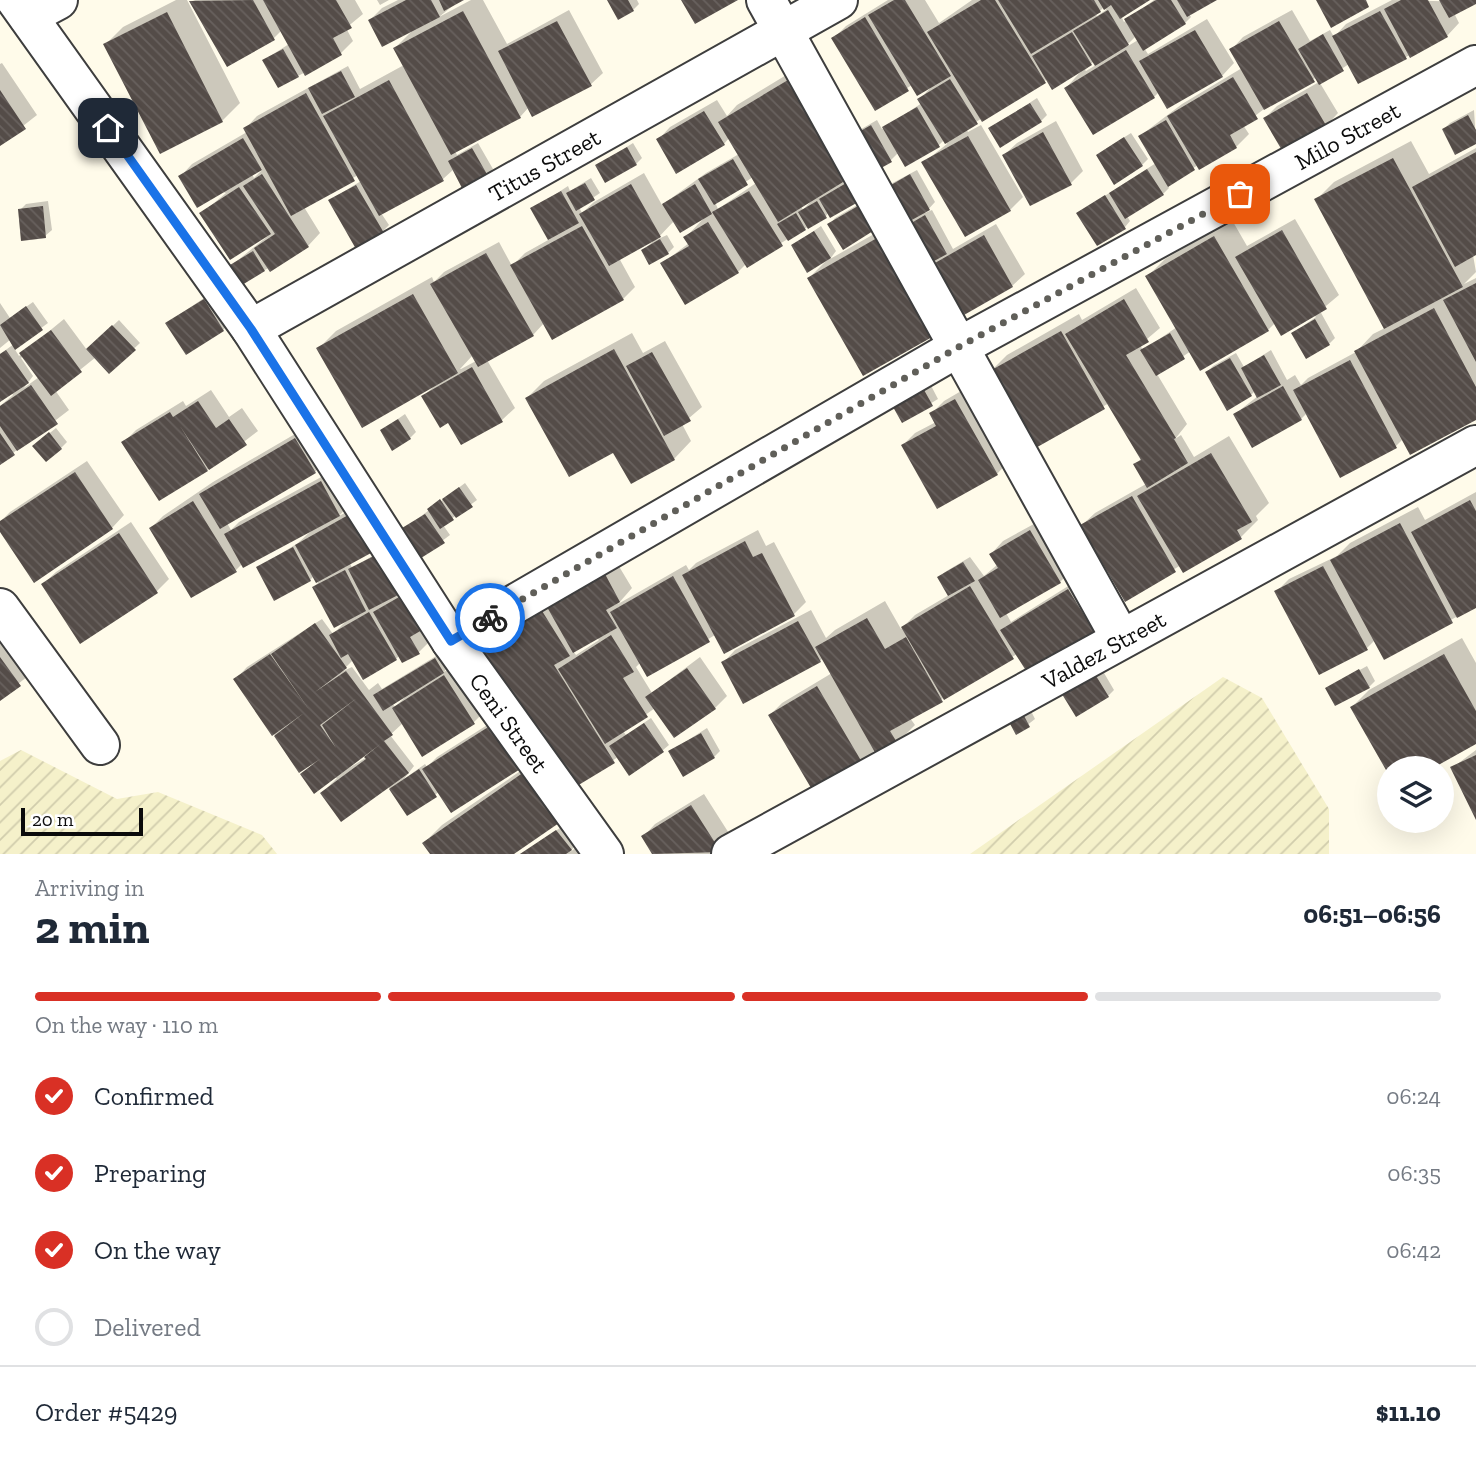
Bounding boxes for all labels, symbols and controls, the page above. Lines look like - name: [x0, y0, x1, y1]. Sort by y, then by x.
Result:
- street label: Milo Street: [1290, 95, 1405, 176]
- pin: [78, 98, 138, 158]
- icon: home: [89, 109, 127, 147]
- street label: Titus Street: [483, 122, 605, 207]
- pin: [1210, 164, 1270, 224]
- icon: bag: [1221, 175, 1259, 213]
- courier: [455, 583, 525, 653]
- icon: bike: [471, 599, 509, 637]
- street label: Valdez Street: [1036, 604, 1170, 695]
- street label: Ceni Street: [464, 667, 555, 778]
- map controls: [1377, 756, 1454, 833]
- button: layers: [1377, 756, 1454, 833]
- scale bar: [21, 805, 144, 837]
- text: 20 m: [32, 808, 73, 831]
- text: Arriving in: [35, 874, 144, 902]
- text: 06:51–06:56: [1303, 898, 1441, 930]
- text: 2 min: [35, 900, 150, 955]
- text: On the way · 110 m: [35, 1011, 218, 1039]
- icon: check: [35, 1077, 73, 1115]
- text: Confirmed: [94, 1080, 214, 1112]
- text: 06:24: [1386, 1082, 1441, 1110]
- icon: check: [35, 1154, 73, 1192]
- text: Preparing: [94, 1157, 206, 1189]
- text: 06:35: [1387, 1159, 1441, 1187]
- icon: check: [35, 1231, 73, 1269]
- text: On the way: [94, 1234, 221, 1266]
- text: 06:42: [1386, 1236, 1441, 1264]
- text: Delivered: [94, 1311, 201, 1343]
- text: Order #5429: [35, 1396, 178, 1428]
- text: $11.10: [1376, 1396, 1441, 1428]

